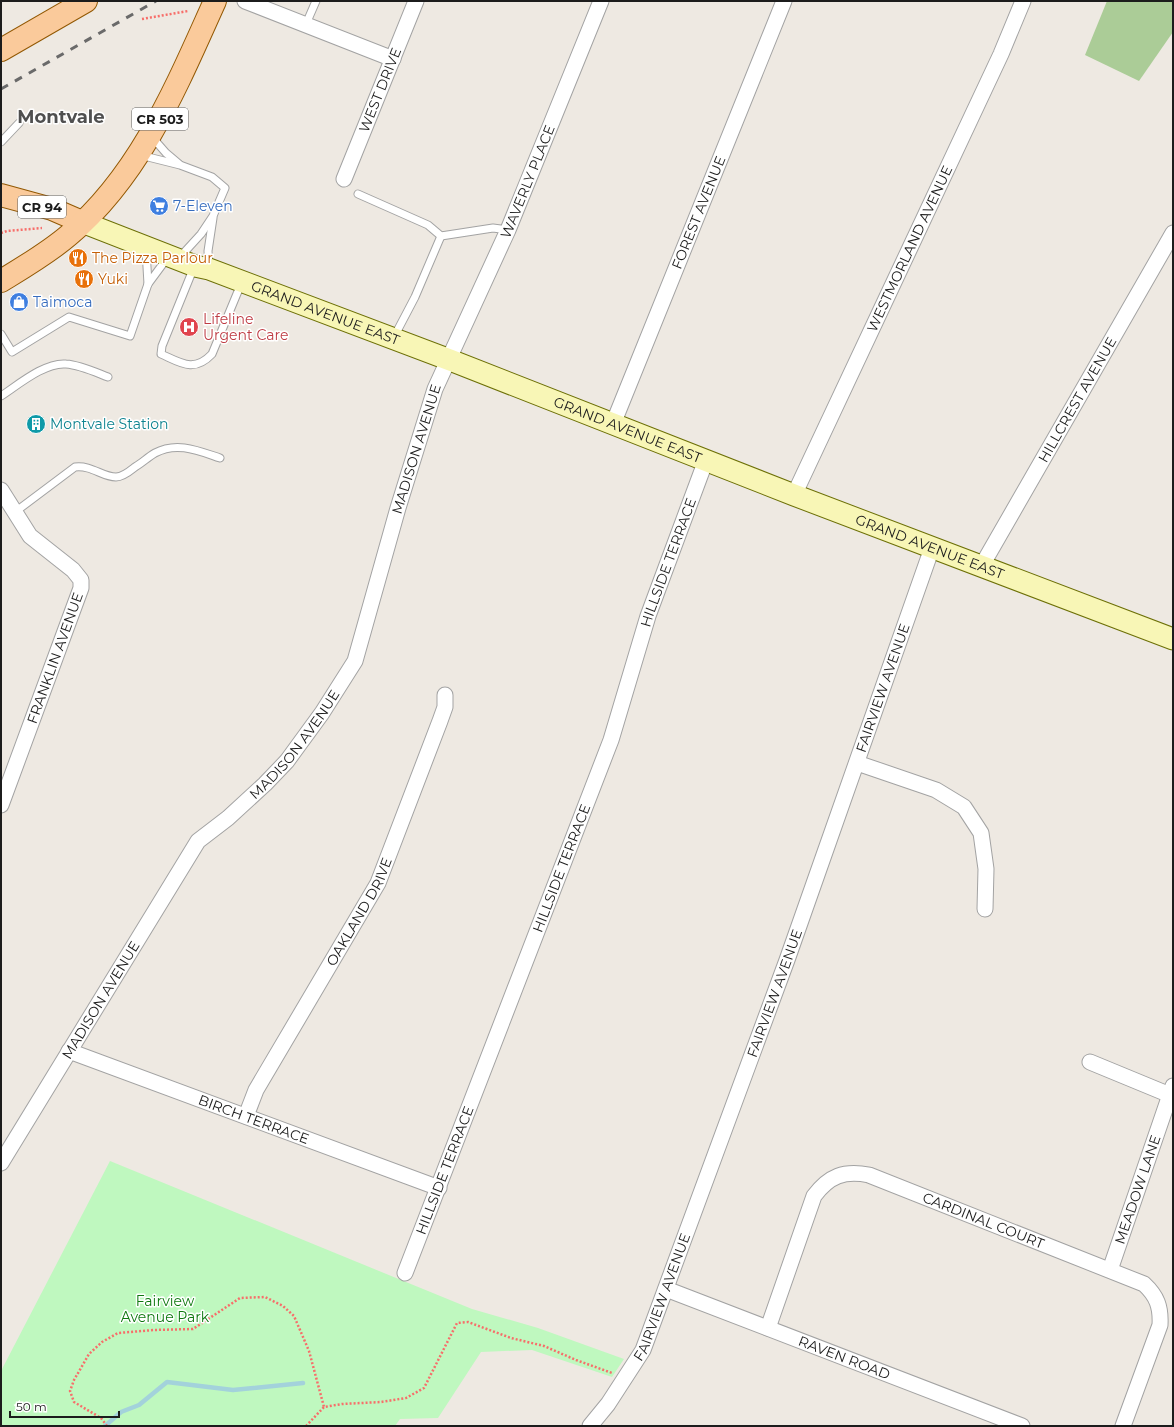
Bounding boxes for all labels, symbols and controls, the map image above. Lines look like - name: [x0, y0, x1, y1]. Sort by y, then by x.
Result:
- street label: WEST DRIVE: [355, 45, 405, 135]
- district label: Montvale: [17, 106, 105, 128]
- road number: CR 503: [132, 108, 188, 130]
- street label: WAVERLY PLACE: [496, 122, 559, 241]
- street label: FOREST AVENUE: [668, 153, 729, 272]
- street label: WESTMORLAND AVENUE: [863, 163, 956, 335]
- supermarket icon: 7-Eleven: [148, 195, 170, 217]
- road number: CR 94: [18, 196, 66, 218]
- place label: 7-Eleven: [173, 197, 233, 215]
- restaurant icon: The Pizza Parlour: [67, 247, 89, 269]
- place label: The Pizza Parlour: [92, 249, 213, 267]
- restaurant icon: Yuki: [73, 268, 95, 290]
- place label: Yuki: [98, 270, 128, 288]
- street label: GRAND AVENUE EAST: [248, 277, 402, 349]
- shop icon: Taimoca: [8, 291, 30, 313]
- place label: Taimoca: [33, 293, 92, 311]
- place label: Lifeline Urgent Care: [203, 310, 288, 344]
- hospital icon: Lifeline Urgent Care: [178, 316, 200, 338]
- street label: HILLCREST AVENUE: [1034, 334, 1120, 466]
- street label: MADISON AVENUE: [388, 382, 445, 516]
- street label: GRAND AVENUE EAST: [551, 393, 704, 467]
- building icon: Montvale Station: [25, 413, 47, 435]
- place label: Montvale Station: [50, 415, 169, 433]
- street label: HILLSIDE TERRACE: [636, 495, 700, 629]
- street label: GRAND AVENUE EAST: [853, 510, 1007, 583]
- street label: FRANKLIN AVENUE: [23, 590, 87, 726]
- street label: FAIRVIEW AVENUE: [852, 621, 914, 755]
- street label: MADISON AVENUE: [246, 686, 343, 803]
- street label: HILLSIDE TERRACE: [528, 801, 594, 935]
- street label: OAKLAND DRIVE: [322, 855, 396, 969]
- street label: FAIRVIEW AVENUE: [743, 927, 806, 1060]
- street label: MADISON AVENUE: [58, 938, 144, 1062]
- street label: BIRCH TERRACE: [196, 1091, 312, 1148]
- street label: HILLSIDE TERRACE: [412, 1104, 478, 1237]
- street label: MEADOW LANE: [1111, 1133, 1165, 1246]
- street label: CARDINAL COURT: [920, 1188, 1047, 1253]
- street label: FAIRVIEW AVENUE: [629, 1231, 694, 1365]
- park label: Fairview Avenue Park: [121, 1292, 210, 1326]
- street label: RAVEN ROAD: [796, 1332, 893, 1383]
- scale bar: [10, 1393, 119, 1419]
- text: 50 m: [16, 1399, 47, 1414]

